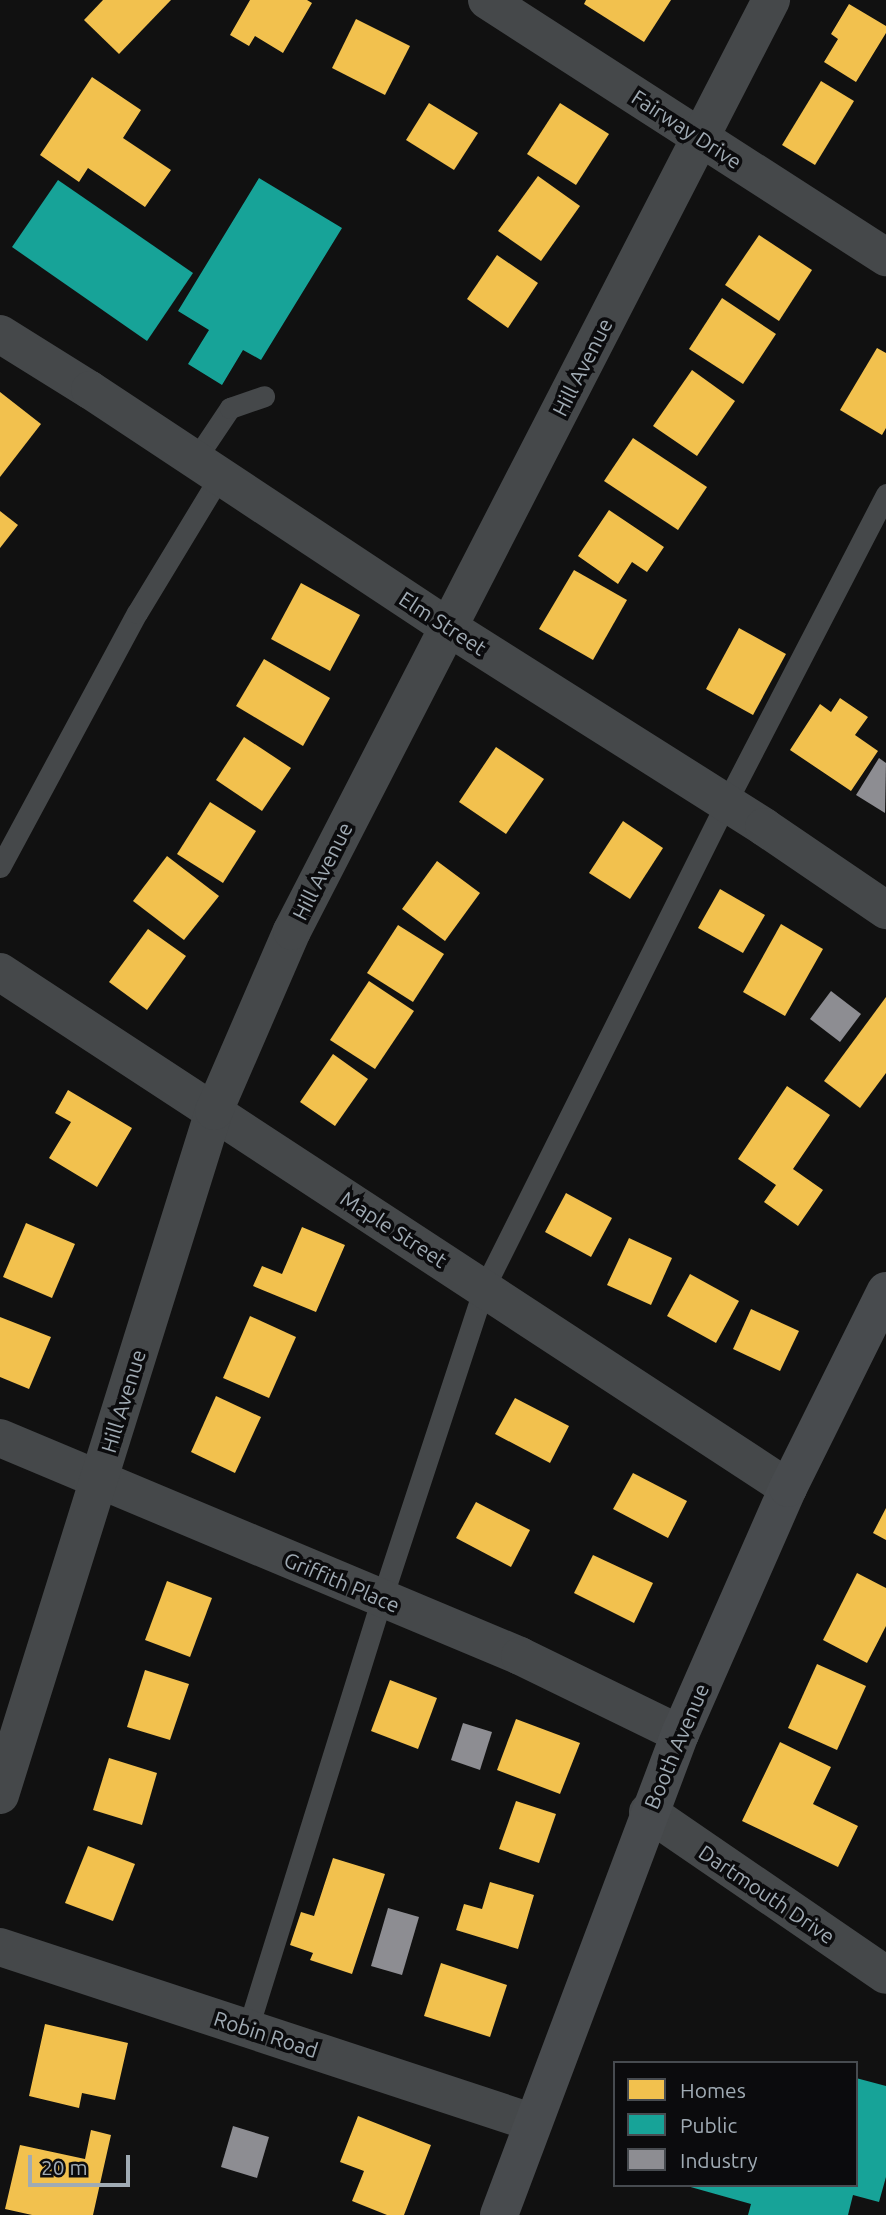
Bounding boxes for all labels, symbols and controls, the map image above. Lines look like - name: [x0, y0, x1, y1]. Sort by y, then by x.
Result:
- street label: Fairway Drive: [627, 84, 747, 174]
- street label: Hill Avenue: [547, 314, 617, 420]
- street label: Elm Street: [395, 586, 491, 660]
- street label: Hill Avenue: [287, 818, 357, 924]
- street label: Maple Street: [336, 1185, 452, 1273]
- street label: Hill Avenue: [95, 1346, 151, 1456]
- street label: Griffith Place: [280, 1546, 404, 1618]
- street label: Booth Avenue: [638, 1680, 714, 1812]
- street label: Dartmouth Drive: [694, 1839, 840, 1949]
- street label: Robin Road: [211, 2005, 321, 2063]
- legend: [613, 2061, 858, 2187]
- text: Homes: [680, 2078, 746, 2102]
- text: Public: [680, 2113, 737, 2137]
- scale bar: [32, 2142, 133, 2186]
- text: Industry: [680, 2148, 758, 2172]
- text: 20 m: [41, 2155, 88, 2179]

